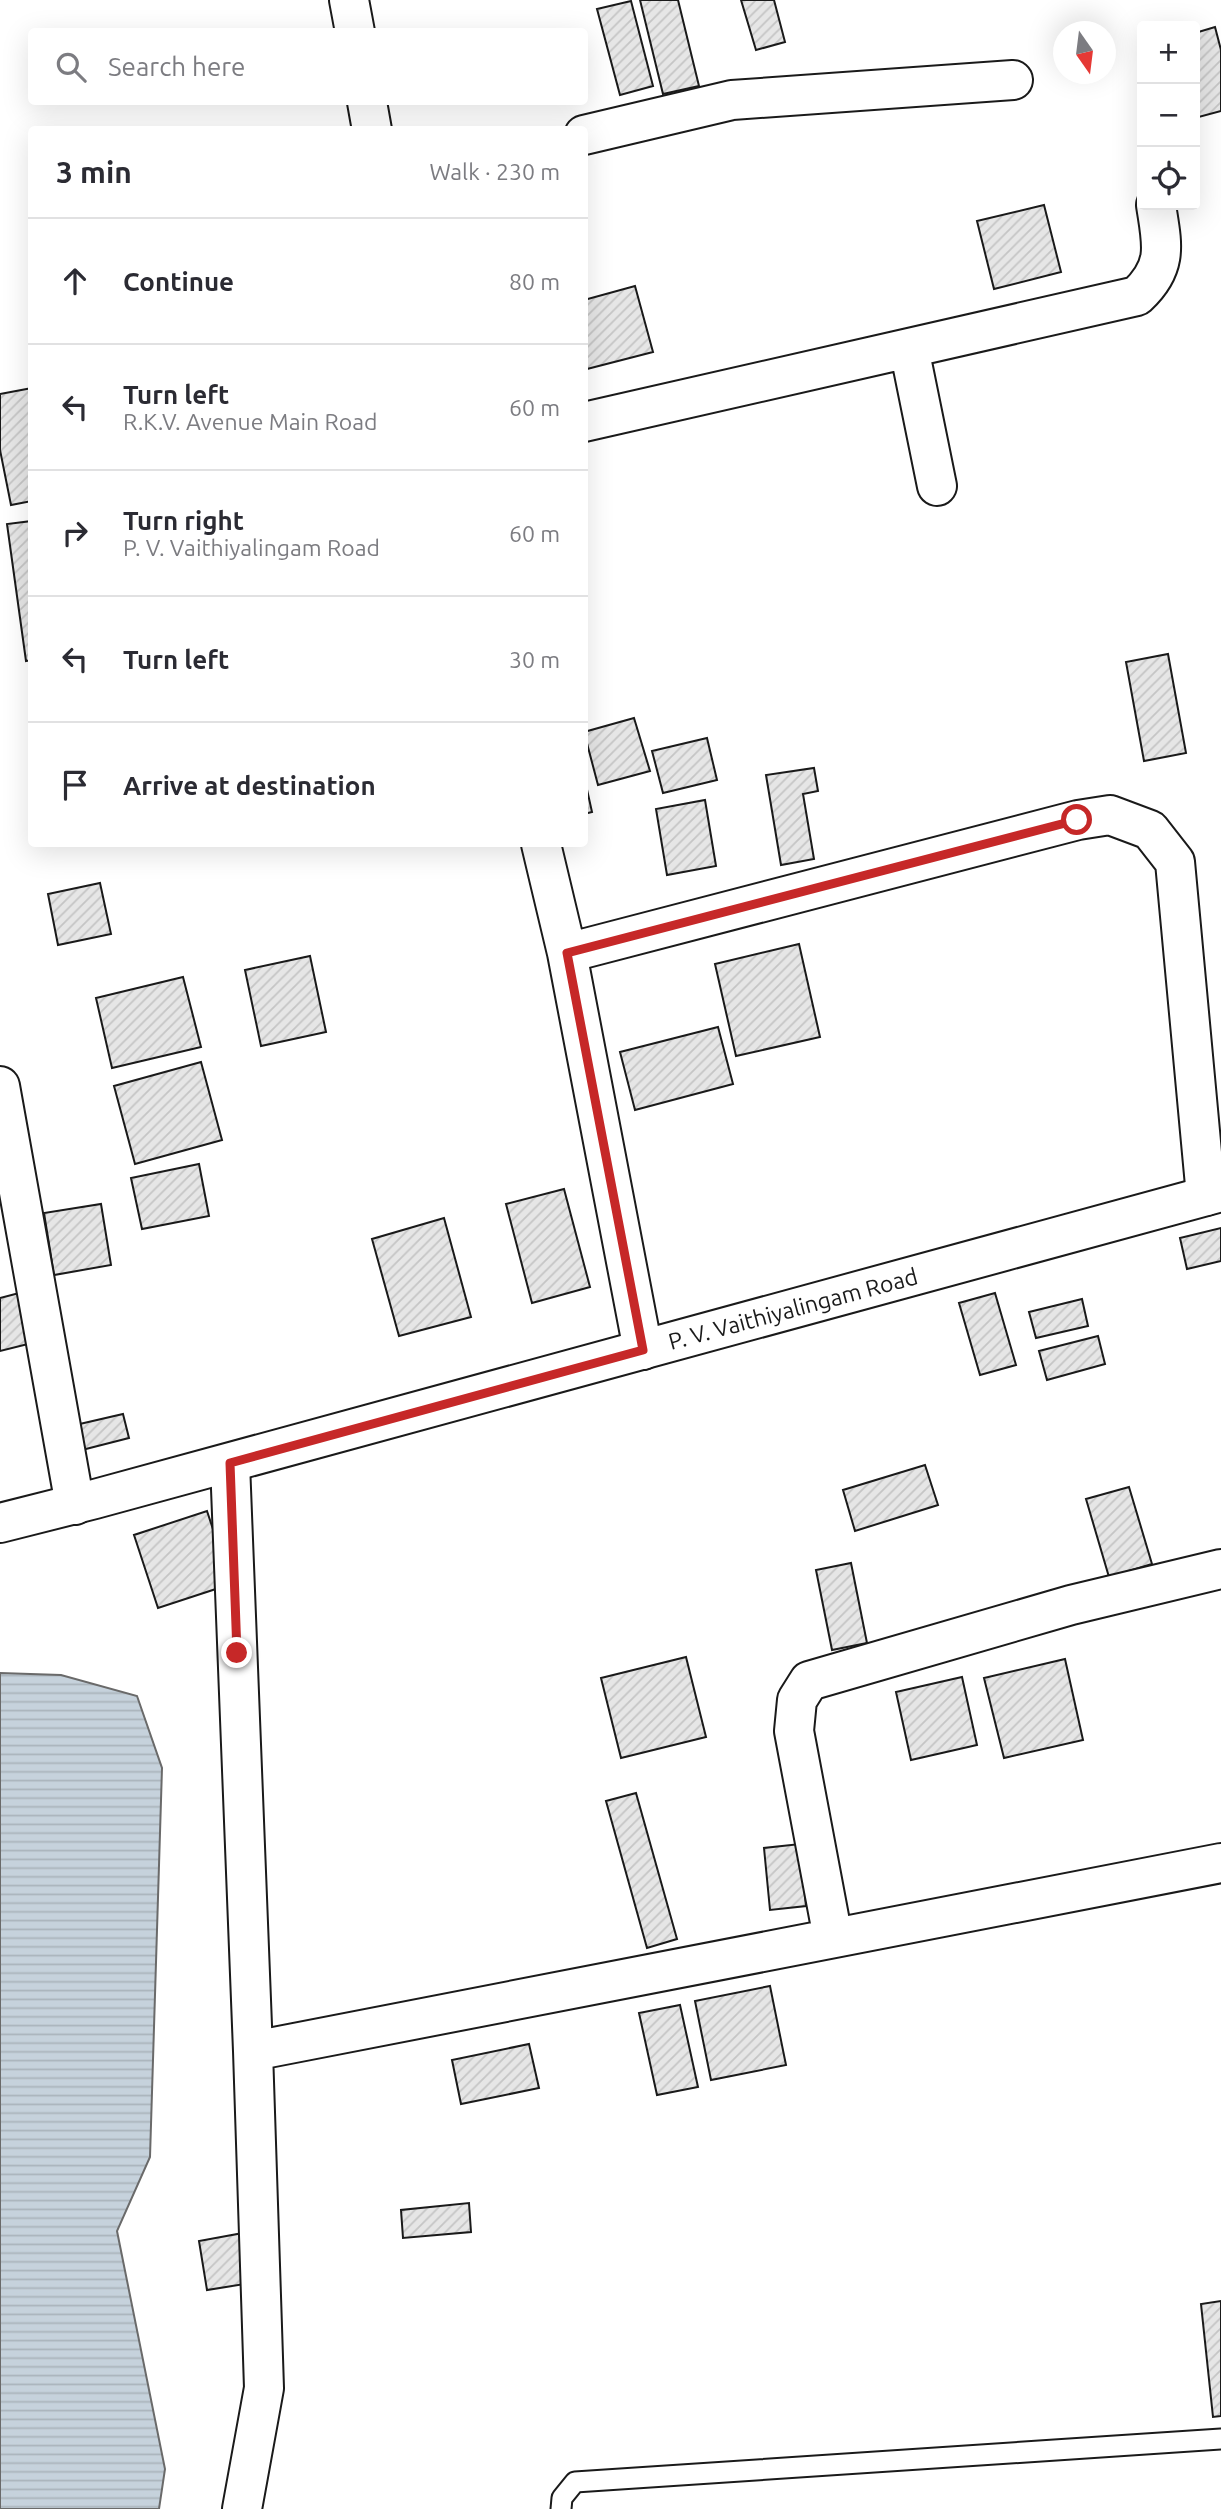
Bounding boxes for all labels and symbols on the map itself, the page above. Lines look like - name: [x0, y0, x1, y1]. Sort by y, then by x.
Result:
- north arrow: [1053, 21, 1116, 84]
- route start: [1061, 804, 1092, 835]
- street label: P. V. Vaithiyalingam Road: [666, 1263, 920, 1354]
- route end: [221, 1637, 252, 1668]

